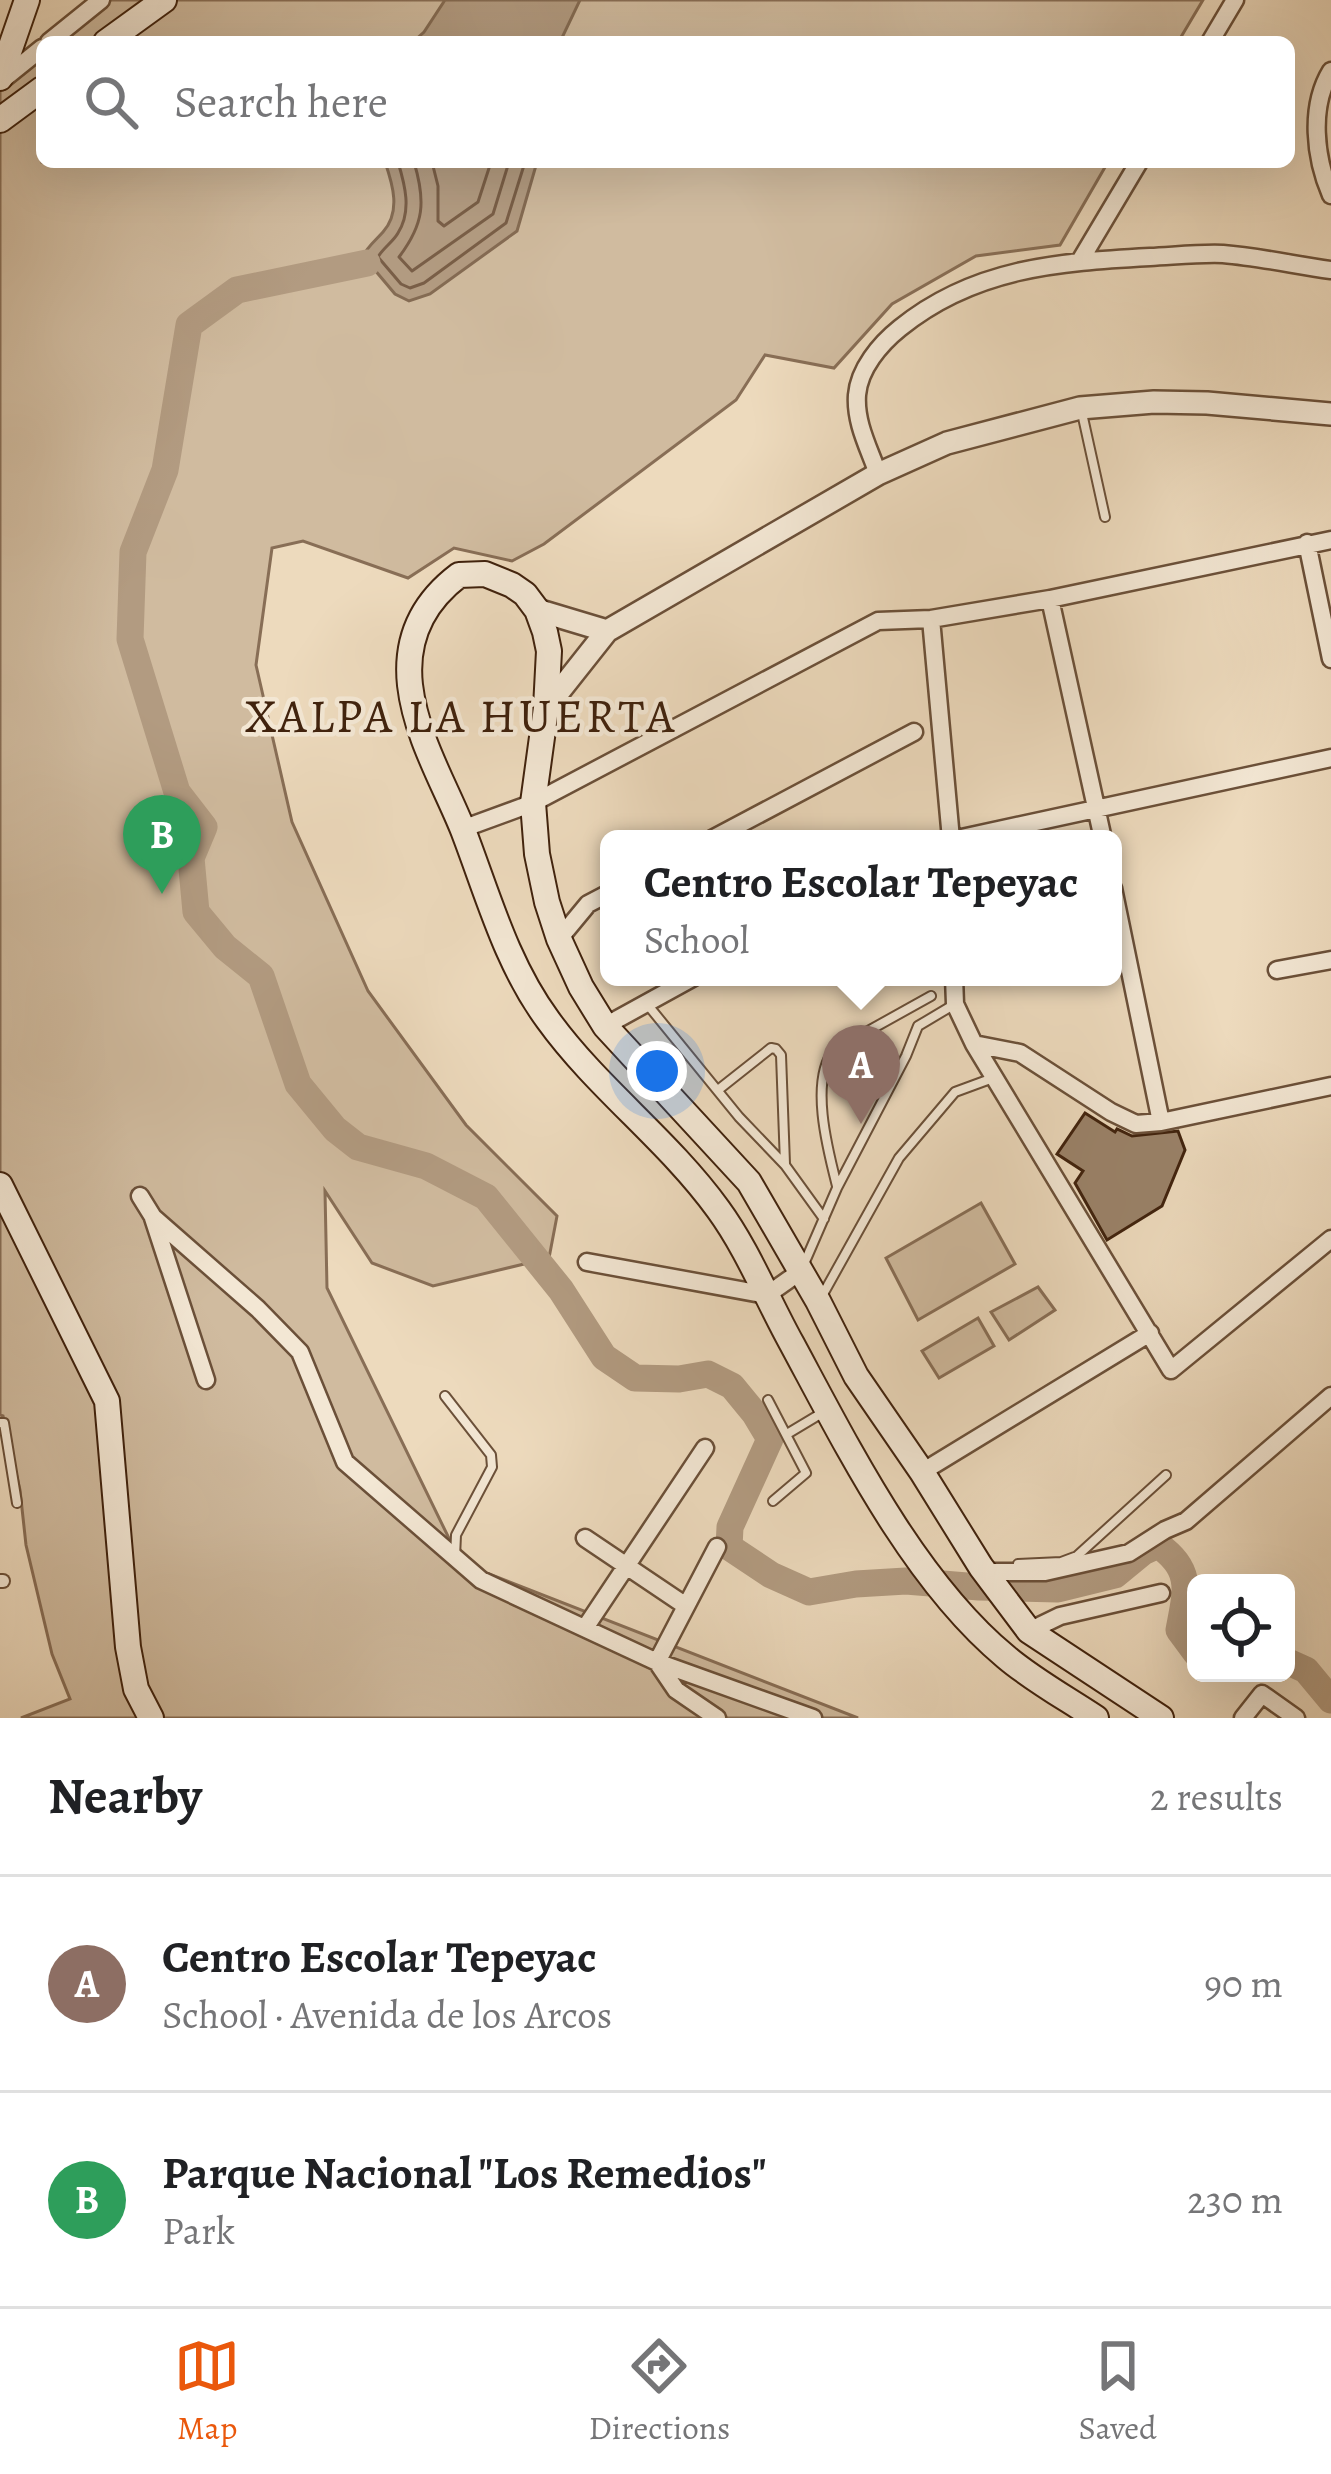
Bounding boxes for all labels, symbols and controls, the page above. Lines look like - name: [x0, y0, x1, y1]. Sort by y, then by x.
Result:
- search box: [36, 36, 1295, 168]
- icon: search: [78, 69, 144, 135]
- text: Search here: [174, 71, 388, 133]
- district label: XALPA LA HUERTA: [245, 683, 677, 749]
- pin: B: [123, 795, 201, 894]
- popup: [600, 830, 1122, 986]
- text: Centro Escolar Tepeyac: [644, 851, 1078, 913]
- text: School: [644, 913, 749, 966]
- pin: A: [822, 1025, 900, 1124]
- your location: [627, 1041, 687, 1101]
- map controls: [1187, 1574, 1295, 1682]
- button: locate: [1187, 1574, 1295, 1682]
- text: Nearby: [48, 1761, 202, 1831]
- text: 2 results: [1150, 1770, 1283, 1823]
- text: Centro Escolar Tepeyac: [162, 1926, 597, 1988]
- text: A: [75, 1957, 99, 2010]
- text: 90 m: [1204, 1957, 1283, 2010]
- text: School · Avenida de los Arcos: [162, 1988, 612, 2041]
- text: Parque Nacional "Los Remedios": [162, 2142, 766, 2204]
- text: B: [75, 2173, 99, 2226]
- text: 230 m: [1187, 2173, 1283, 2226]
- text: Park: [162, 2204, 235, 2257]
- tab: Map: [174, 2333, 240, 2450]
- tab: Directions: [589, 2333, 730, 2450]
- tab: Saved: [1079, 2333, 1157, 2450]

